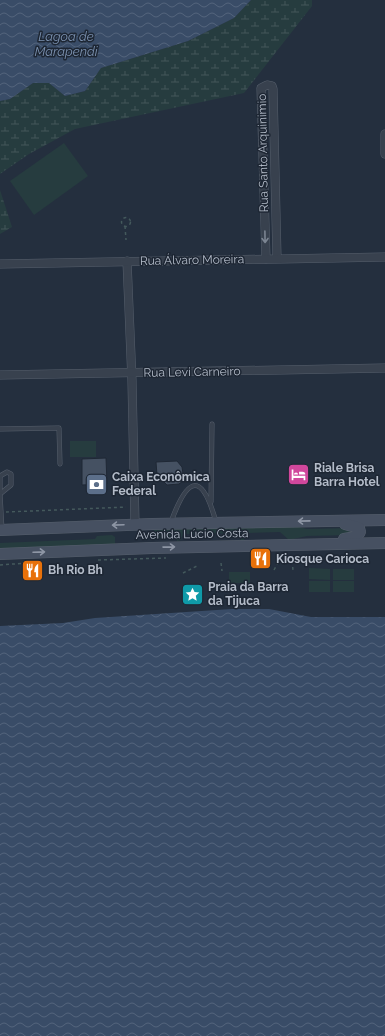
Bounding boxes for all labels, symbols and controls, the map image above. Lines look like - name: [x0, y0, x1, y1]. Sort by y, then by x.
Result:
- water label: Lagoa de Marapendi: [34, 29, 99, 59]
- street label: Rua Santo Arquinimio: [255, 94, 271, 212]
- one-way arrow: [261, 230, 269, 243]
- street label: Rua Álvaro Moreira: [140, 252, 244, 268]
- street label: Rua Levi Carneiro: [143, 364, 241, 380]
- place label: Riale Brisa Barra Hotel: [314, 461, 380, 489]
- hotel icon: Riale Brisa Barra Hotel: [285, 462, 311, 488]
- place label: Caixa Econômica Federal: [112, 470, 210, 498]
- bank icon: Caixa Econômica Federal: [83, 471, 109, 497]
- one-way arrow: [298, 517, 311, 524]
- one-way arrow: [112, 522, 125, 529]
- street label: Avenida Lúcio Costa: [135, 526, 249, 542]
- one-way arrow: [162, 544, 175, 551]
- restaurant icon: Kiosque Carioca: [247, 546, 273, 572]
- one-way arrow: [32, 549, 45, 556]
- place label: Kiosque Carioca: [276, 552, 369, 566]
- restaurant icon: Bh Rio Bh: [20, 557, 46, 583]
- place label: Bh Rio Bh: [48, 563, 103, 577]
- place label: Praia da Barra da Tijuca: [208, 580, 289, 608]
- place icon: Praia da Barra da Tijuca: [179, 581, 205, 607]

